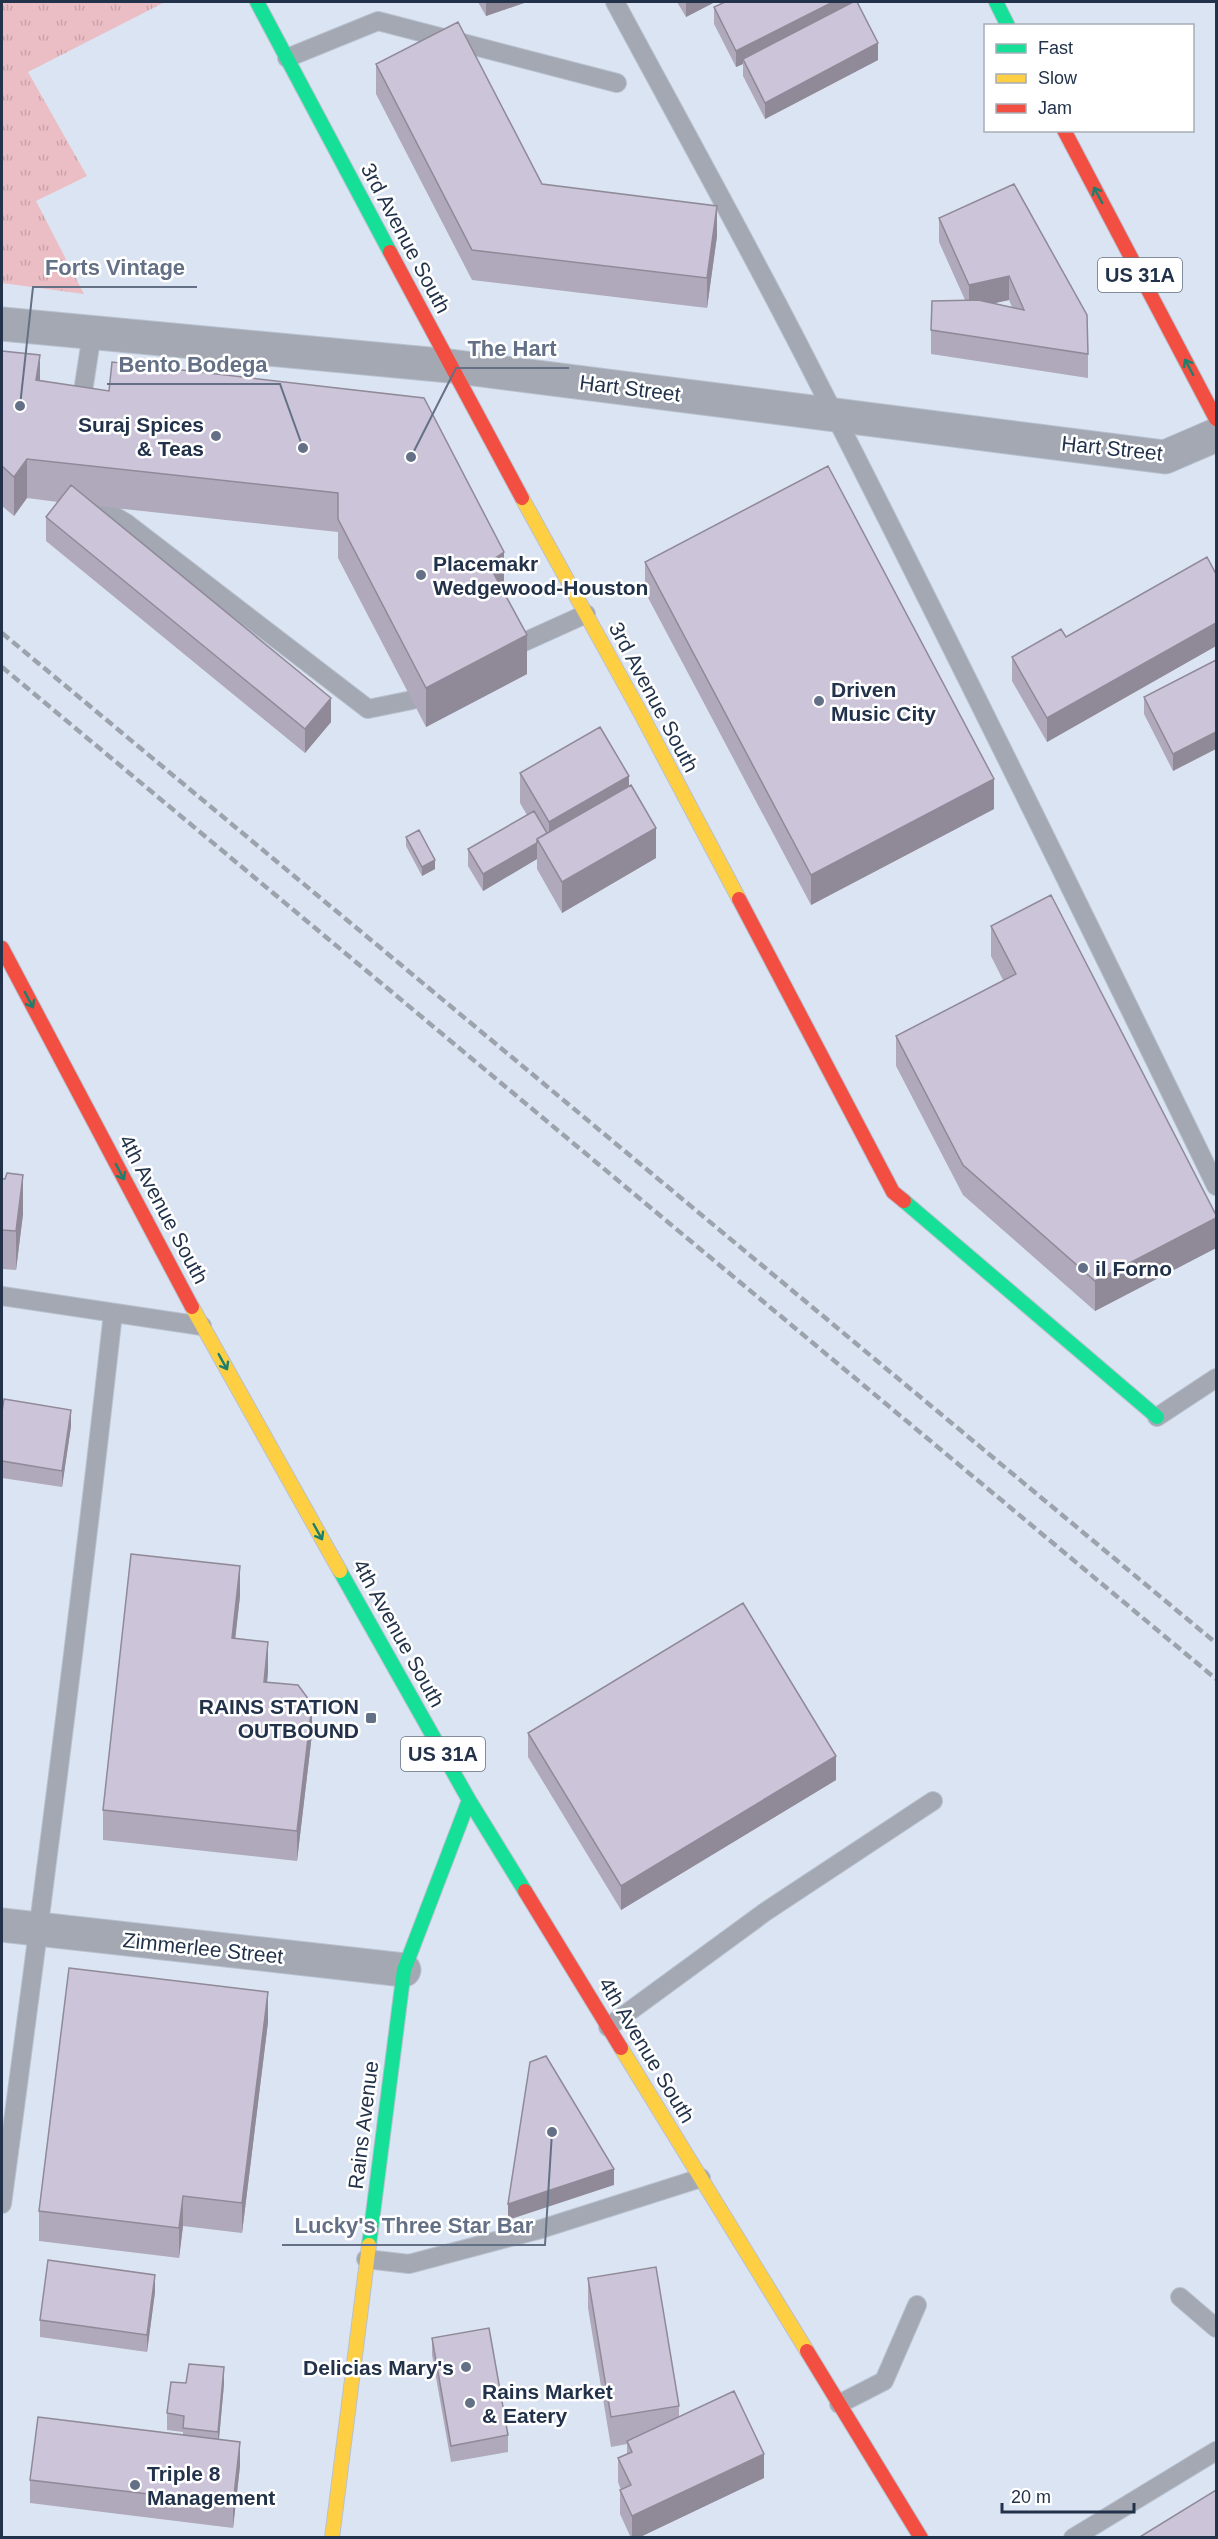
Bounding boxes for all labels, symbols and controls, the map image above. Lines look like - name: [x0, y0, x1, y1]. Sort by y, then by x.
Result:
- legend: [984, 24, 1194, 132]
- text: Fast: [1038, 38, 1073, 58]
- text: Slow: [1038, 68, 1078, 88]
- text: Jam: [1038, 98, 1072, 118]
- street label: 3rd Avenue South: [357, 159, 455, 317]
- one-way arrow: [1092, 187, 1104, 204]
- callout: Forts Vintage: [33, 247, 197, 287]
- text: Forts Vintage: [45, 255, 185, 280]
- road number: US 31A: [1098, 258, 1182, 292]
- callout: The Hart: [456, 328, 569, 368]
- text: The Hart: [467, 336, 557, 361]
- callout: Bento Bodega: [107, 344, 280, 384]
- text: Bento Bodega: [118, 352, 268, 377]
- one-way arrow: [1183, 359, 1195, 376]
- street label: Hart Street: [578, 370, 682, 406]
- place label: Suraj Spices & Teas: [78, 413, 204, 460]
- marker: Suraj Spices & Teas: [209, 429, 223, 443]
- street label: Hart Street: [1060, 431, 1164, 465]
- place label: Placemakr Wedgewood-Houston: [433, 552, 648, 599]
- marker: Placemakr Wedgewood-Houston: [414, 568, 428, 582]
- street label: 3rd Avenue South: [605, 618, 703, 776]
- place label: Driven Music City: [831, 678, 936, 725]
- marker: Driven Music City: [812, 694, 826, 708]
- one-way arrow: [23, 991, 35, 1008]
- street label: 4th Avenue South: [115, 1131, 213, 1287]
- one-way arrow: [114, 1163, 126, 1180]
- place label: il Forno: [1095, 1257, 1172, 1280]
- marker: il Forno: [1076, 1261, 1090, 1275]
- one-way arrow: [217, 1354, 229, 1371]
- one-way arrow: [312, 1523, 324, 1540]
- street label: 4th Avenue South: [349, 1555, 449, 1711]
- place label: RAINS STATION OUTBOUND: [199, 1695, 359, 1742]
- marker: RAINS STATION OUTBOUND: [364, 1711, 378, 1725]
- road number: US 31A: [401, 1737, 485, 1771]
- street label: Zimmerlee Street: [122, 1928, 284, 1968]
- street label: 4th Avenue South: [595, 1973, 699, 2127]
- street label: Rains Avenue: [344, 2059, 382, 2191]
- callout: Lucky's Three Star Bar: [282, 2205, 545, 2245]
- text: Lucky's Three Star Bar: [295, 2213, 534, 2238]
- place label: Delicias Mary's: [303, 2356, 454, 2379]
- marker: Delicias Mary's: [459, 2360, 473, 2374]
- place label: Rains Market & Eatery: [482, 2380, 613, 2427]
- marker: Rains Market & Eatery: [463, 2396, 477, 2410]
- place label: Triple 8 Management: [147, 2462, 275, 2509]
- scale bar: [1002, 2476, 1134, 2514]
- marker: Triple 8 Management: [128, 2478, 142, 2492]
- text: 20 m: [1011, 2487, 1051, 2507]

